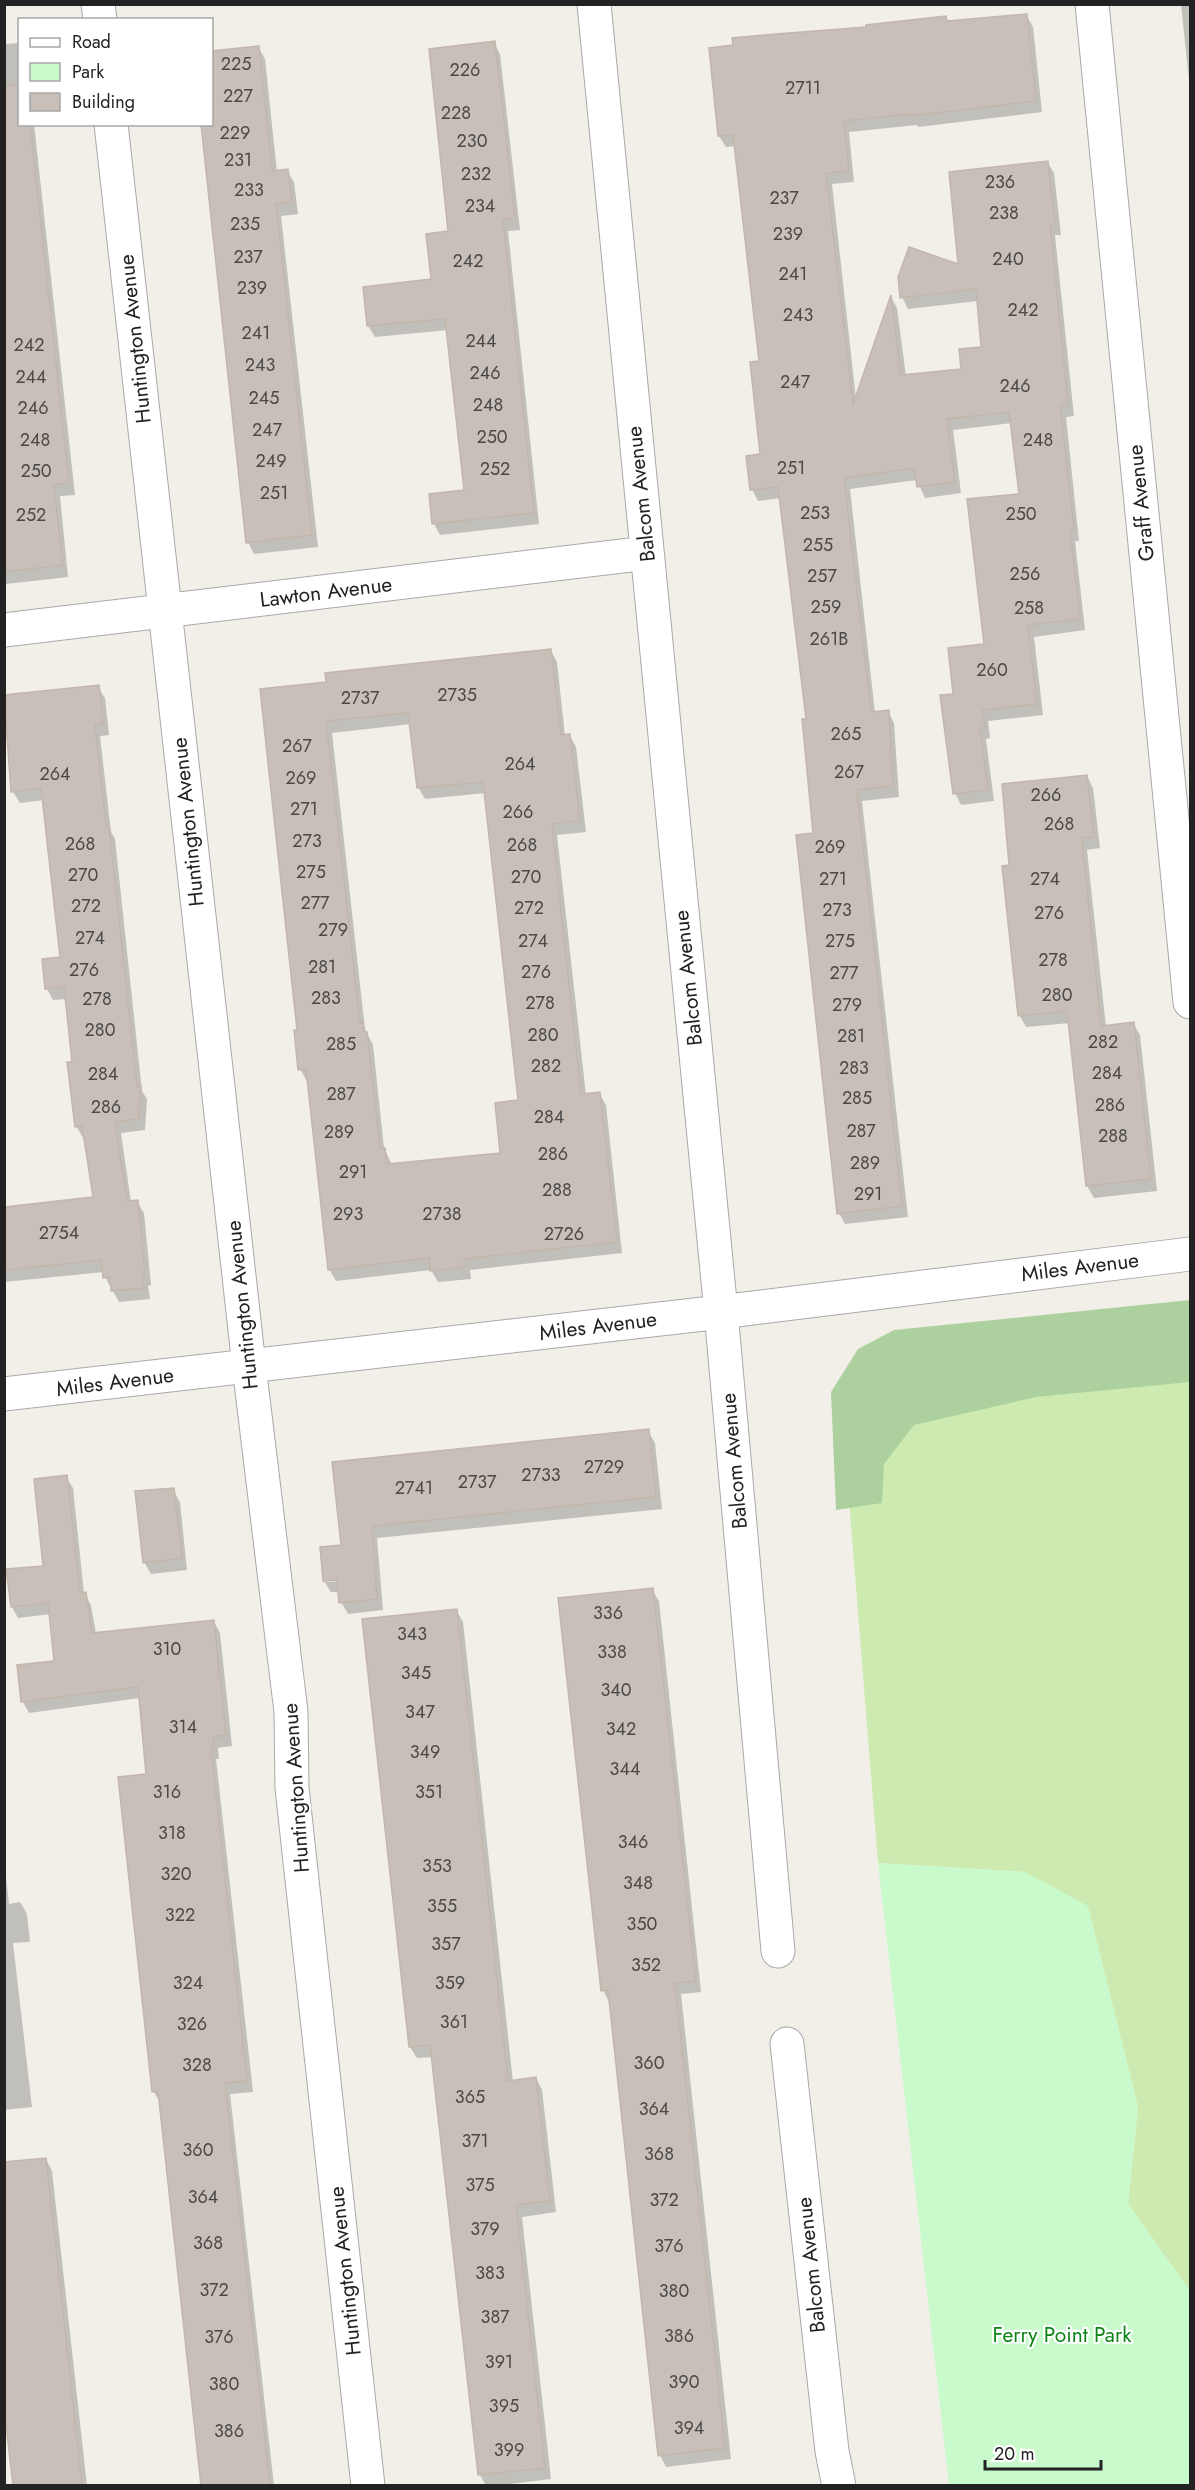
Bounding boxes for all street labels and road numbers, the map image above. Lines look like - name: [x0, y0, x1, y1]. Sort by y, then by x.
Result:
- street label: Huntington Avenue: [111, 253, 159, 425]
- street label: Balcom Avenue: [619, 424, 663, 563]
- street label: Graff Avenue: [1120, 443, 1162, 563]
- street label: Lawton Avenue: [258, 569, 394, 615]
- street label: Huntington Avenue: [164, 736, 212, 908]
- street label: Balcom Avenue: [666, 908, 710, 1047]
- street label: Huntington Avenue: [218, 1219, 266, 1391]
- street label: Miles Avenue: [1019, 1245, 1141, 1289]
- street label: Miles Avenue: [537, 1304, 659, 1348]
- street label: Miles Avenue: [54, 1360, 176, 1404]
- street label: Balcom Avenue: [713, 1392, 755, 1530]
- street label: Huntington Avenue: [275, 1702, 317, 1874]
- street label: Huntington Avenue: [321, 2185, 369, 2357]
- street label: Balcom Avenue: [789, 2195, 833, 2334]

